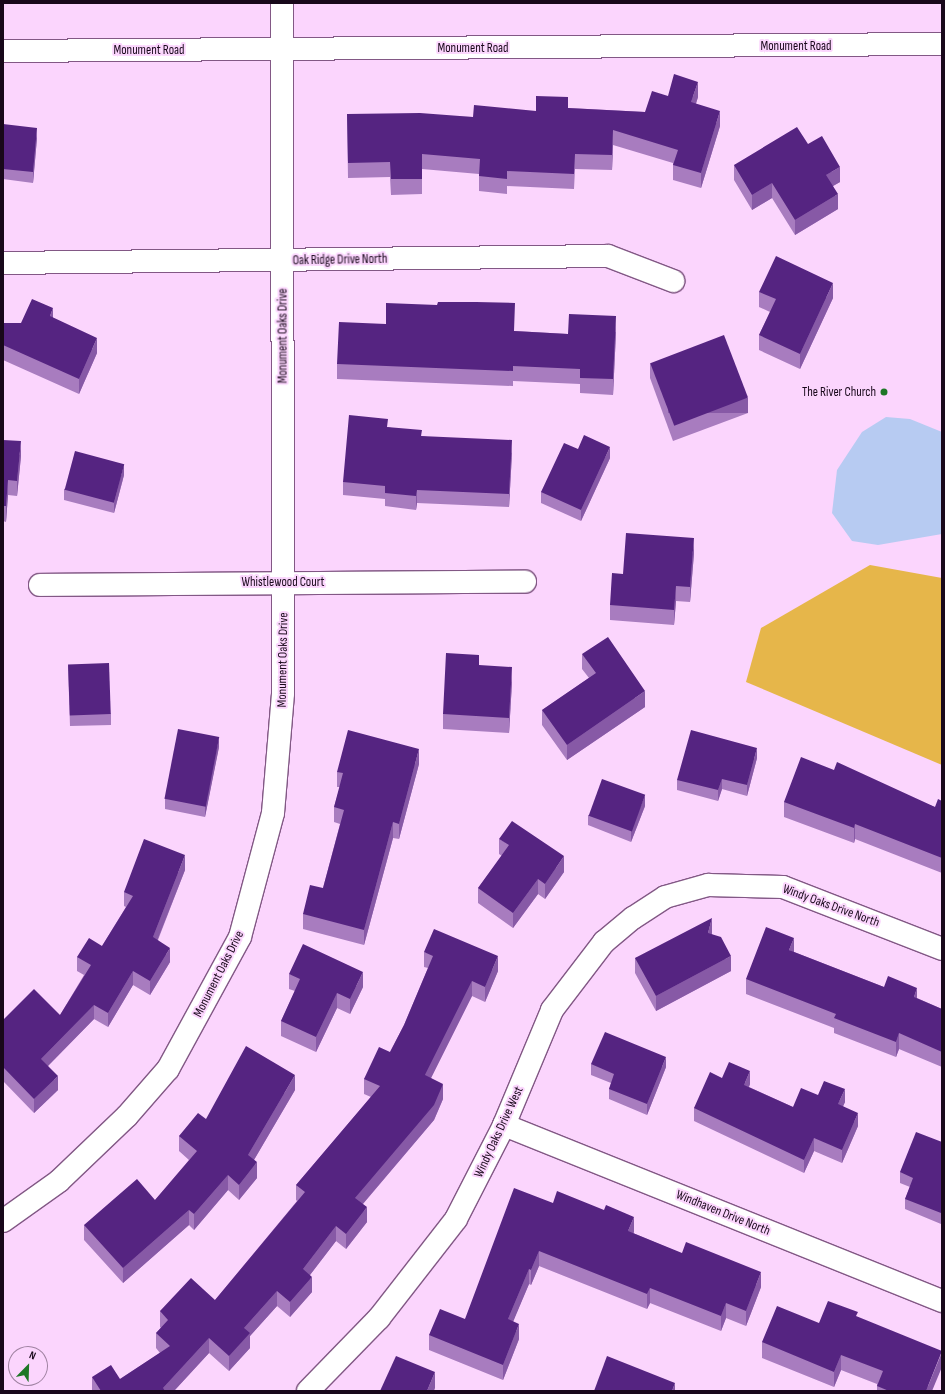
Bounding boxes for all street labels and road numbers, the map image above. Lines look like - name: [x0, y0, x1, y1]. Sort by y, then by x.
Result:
- street label: Monument Road: [760, 38, 832, 54]
- street label: Monument Road: [437, 40, 509, 56]
- street label: Monument Road: [113, 42, 185, 58]
- street label: Oak Ridge Drive North: [292, 251, 388, 269]
- street label: Monument Oaks Drive: [275, 289, 291, 383]
- street label: Whistlewood Court: [241, 574, 325, 590]
- street label: Monument Oaks Drive: [274, 612, 292, 708]
- street label: Windy Oaks Drive North: [780, 881, 882, 931]
- street label: Monument Oaks Drive: [191, 928, 247, 1020]
- street label: Windy Oaks Drive West: [471, 1084, 527, 1180]
- street label: Windhaven Drive North: [674, 1187, 772, 1239]

